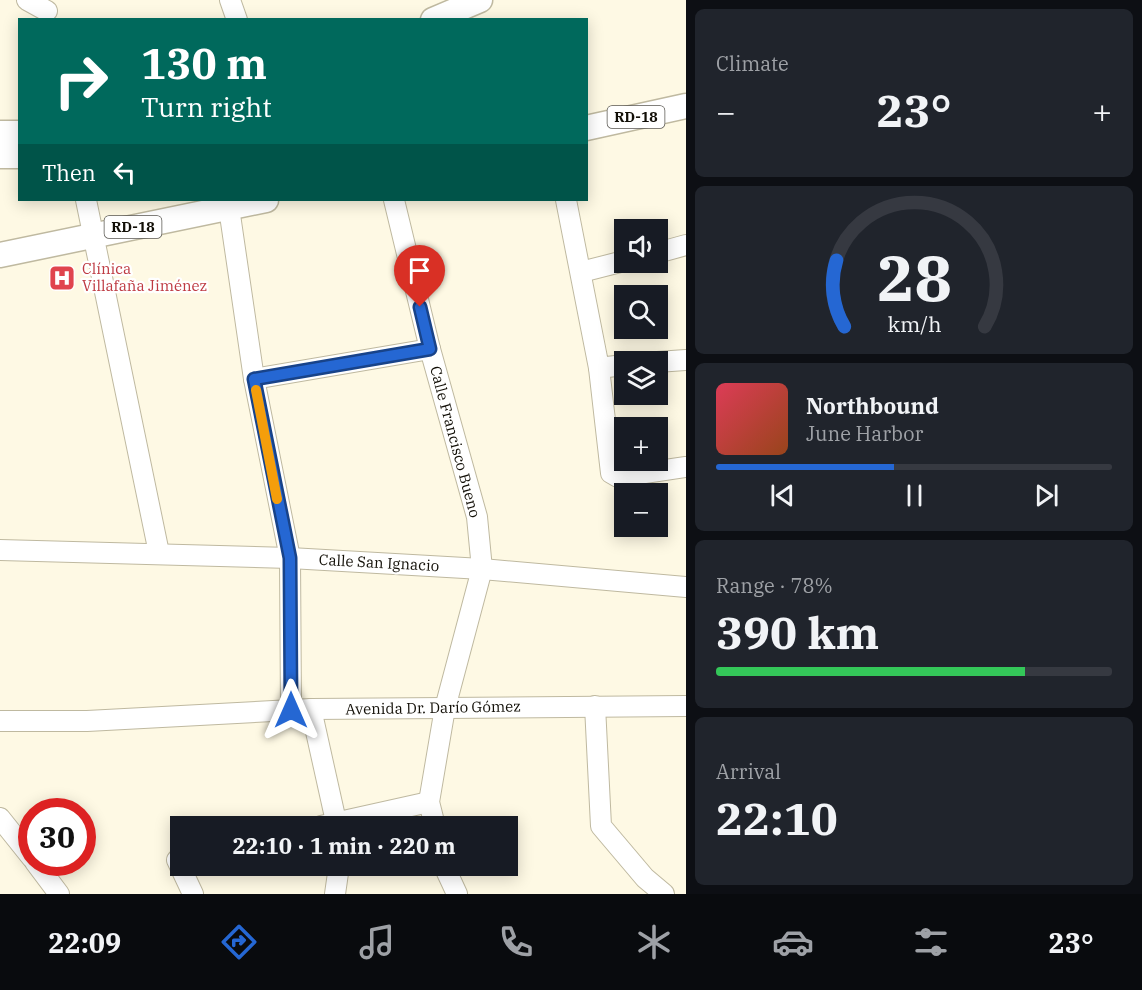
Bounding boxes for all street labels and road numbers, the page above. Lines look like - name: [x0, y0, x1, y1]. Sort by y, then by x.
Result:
- road number: RD-18: [608, 106, 664, 128]
- road number: RD-18: [104, 216, 162, 238]
- street label: Calle Francisco Bueno: [426, 364, 485, 520]
- street label: Calle San Ignacio: [318, 550, 440, 575]
- street label: Avenida Dr. Darío Gómez: [345, 696, 521, 719]

